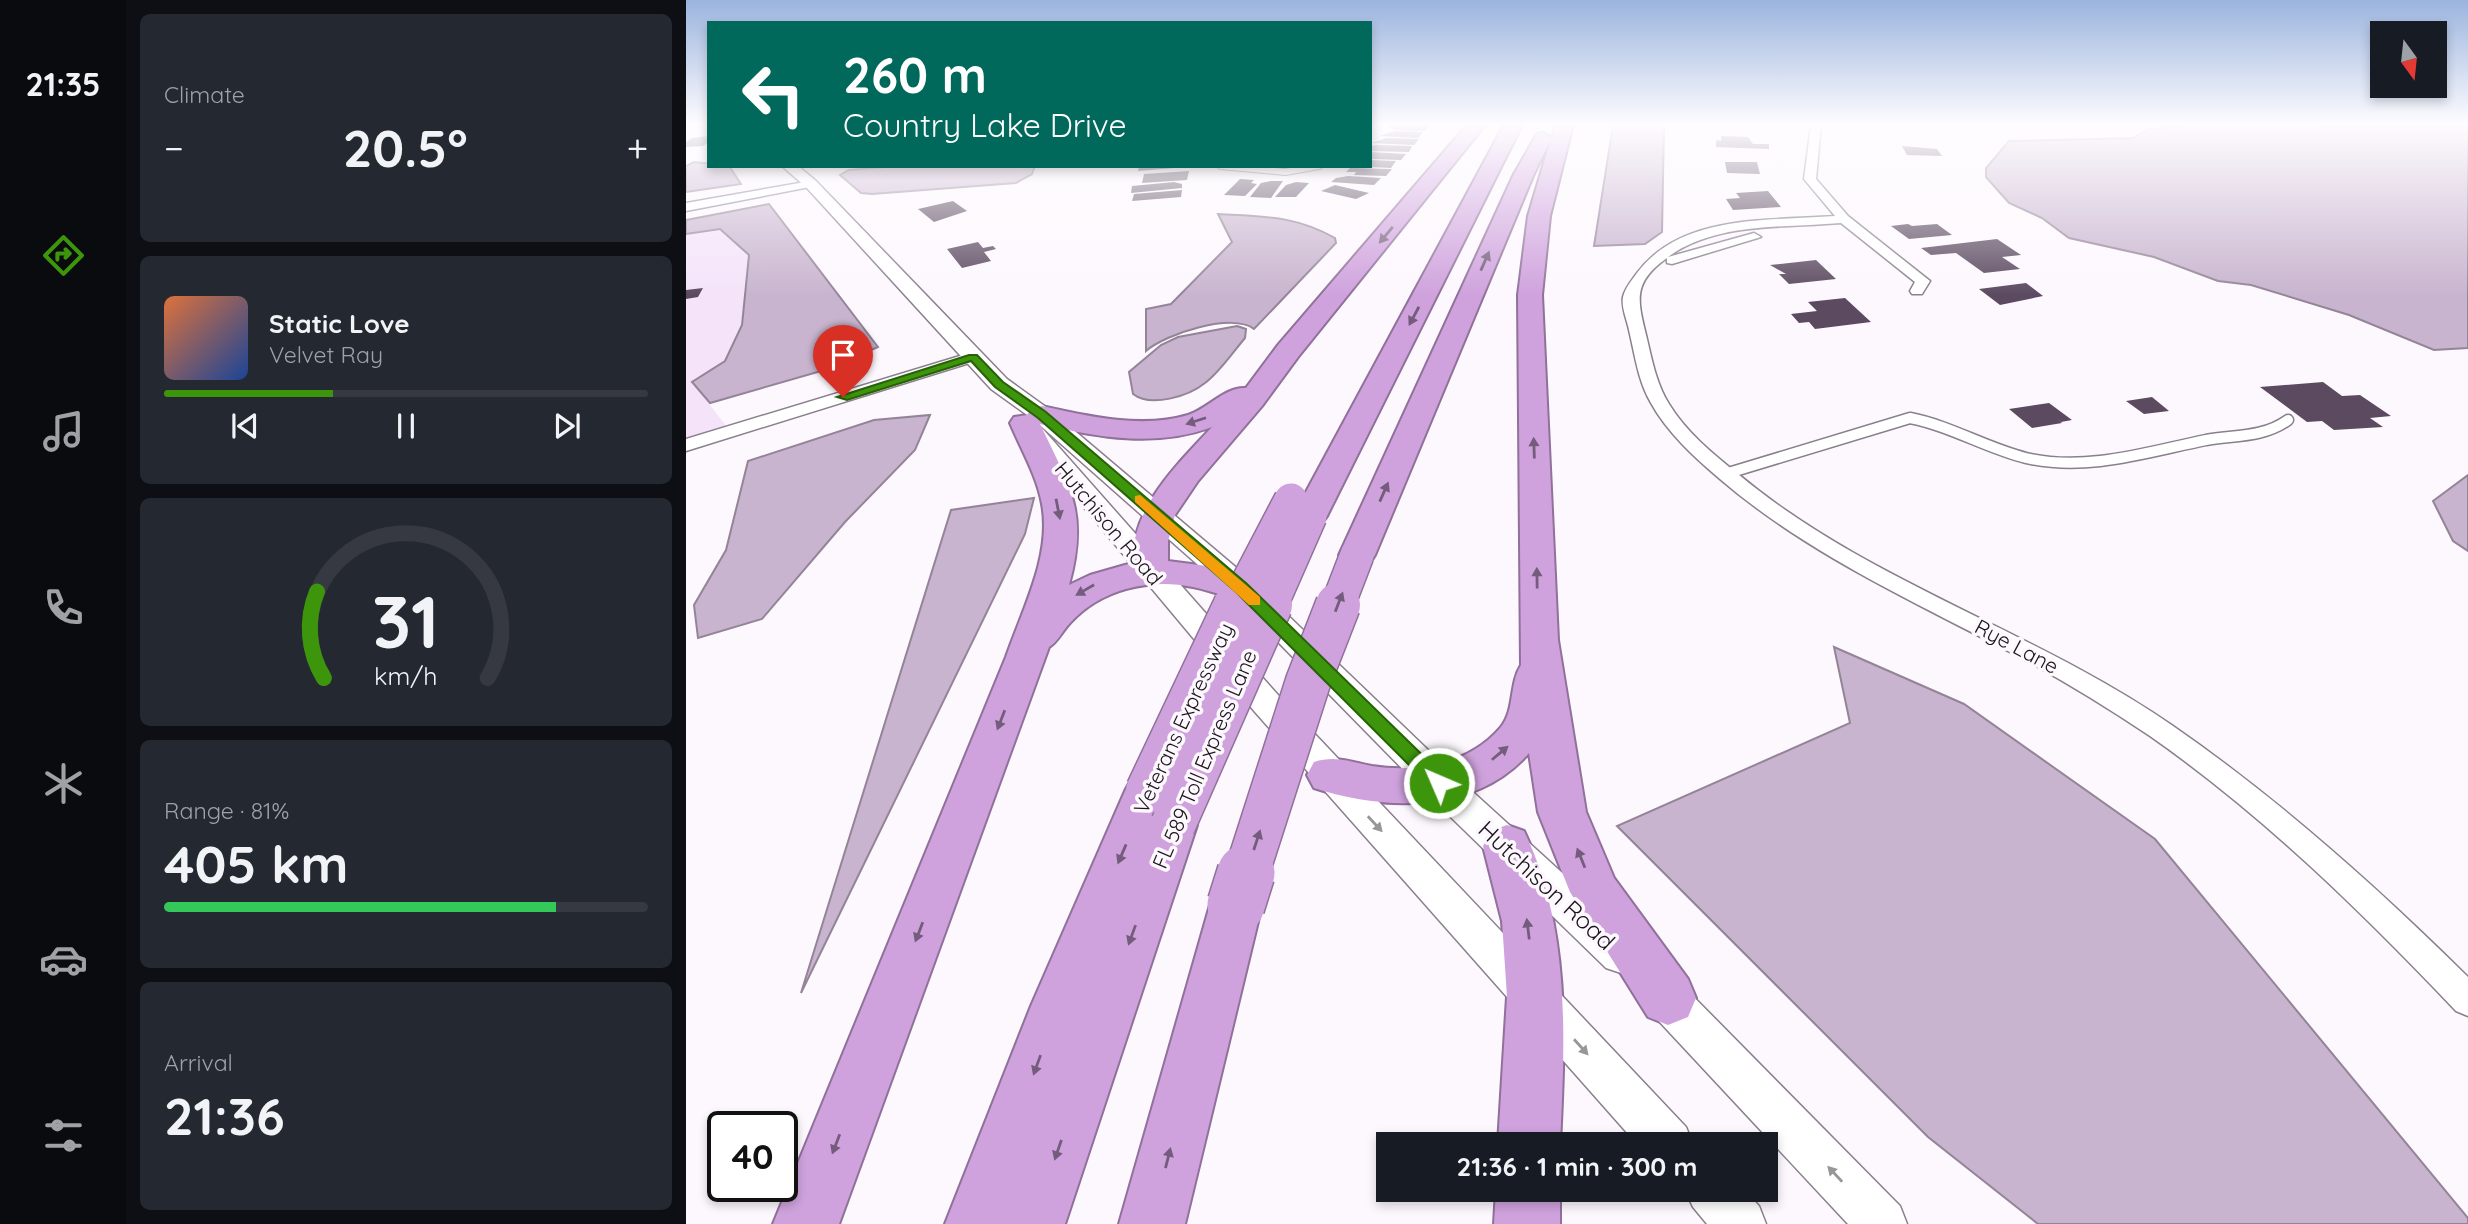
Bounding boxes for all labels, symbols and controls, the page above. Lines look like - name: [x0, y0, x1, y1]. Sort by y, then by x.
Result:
- north arrow: [2370, 21, 2446, 98]
- map controls: [2370, 21, 2447, 98]
- text: 260 m: [843, 44, 987, 105]
- icon: left: [728, 49, 819, 140]
- text: 21:35: [25, 64, 101, 104]
- text: Climate: [164, 80, 245, 109]
- text: Country Lake Drive: [843, 105, 1127, 145]
- text: 20.5°: [343, 115, 468, 180]
- text: −: [164, 124, 184, 172]
- text: +: [627, 124, 648, 172]
- one-way arrow: [1378, 226, 1394, 244]
- icon: directions: [39, 231, 88, 280]
- one-way arrow: [1480, 251, 1491, 272]
- one-way arrow: [1409, 306, 1420, 326]
- text: Static Love: [269, 307, 410, 340]
- pin: [813, 325, 873, 397]
- icon: arrive: [824, 336, 862, 374]
- text: Velvet Ray: [269, 340, 383, 369]
- icon: music: [39, 407, 88, 456]
- icon: previous: [226, 407, 264, 445]
- icon: pause: [387, 407, 425, 445]
- icon: next: [548, 407, 586, 445]
- one-way arrow: [1186, 416, 1207, 427]
- one-way arrow: [1528, 436, 1539, 458]
- street label: Hutchison Road: [1050, 456, 1168, 590]
- one-way arrow: [1379, 482, 1390, 503]
- one-way arrow: [1053, 498, 1064, 520]
- one-way arrow: [1532, 566, 1543, 588]
- text: 31: [372, 575, 440, 666]
- icon: phone: [39, 583, 88, 632]
- one-way arrow: [1076, 584, 1095, 596]
- one-way arrow: [1334, 591, 1345, 612]
- street label: Rye Lane: [1971, 613, 2063, 679]
- street label: Veterans Expressway: [1127, 619, 1239, 817]
- street label: FL 589 Toll Express Lane: [1146, 646, 1262, 872]
- text: km/h: [374, 660, 438, 691]
- one-way arrow: [996, 710, 1007, 731]
- position arrow: [1402, 746, 1476, 820]
- one-way arrow: [1491, 746, 1508, 761]
- icon: climate: [39, 759, 88, 808]
- text: Range · 81%: [164, 796, 289, 825]
- street label: Hutchison Road: [1472, 814, 1622, 956]
- one-way arrow: [1367, 815, 1383, 832]
- one-way arrow: [1253, 830, 1263, 851]
- text: 405 km: [164, 831, 349, 896]
- one-way arrow: [1116, 844, 1127, 865]
- one-way arrow: [1575, 847, 1586, 868]
- one-way arrow: [1523, 918, 1534, 940]
- one-way arrow: [913, 922, 924, 943]
- one-way arrow: [1127, 924, 1138, 945]
- icon: car: [39, 935, 88, 984]
- one-way arrow: [1572, 1038, 1588, 1055]
- text: Arrival: [164, 1048, 233, 1077]
- one-way arrow: [1031, 1055, 1042, 1076]
- text: 21:36: [164, 1083, 285, 1148]
- icon: filters: [39, 1111, 88, 1160]
- speed limit sign: 40: [707, 1111, 798, 1202]
- one-way arrow: [831, 1134, 842, 1155]
- one-way arrow: [1052, 1139, 1063, 1160]
- one-way arrow: [1163, 1146, 1174, 1168]
- text: 21:36 · 1 min · 300 m: [1456, 1150, 1698, 1183]
- one-way arrow: [1826, 1166, 1843, 1183]

